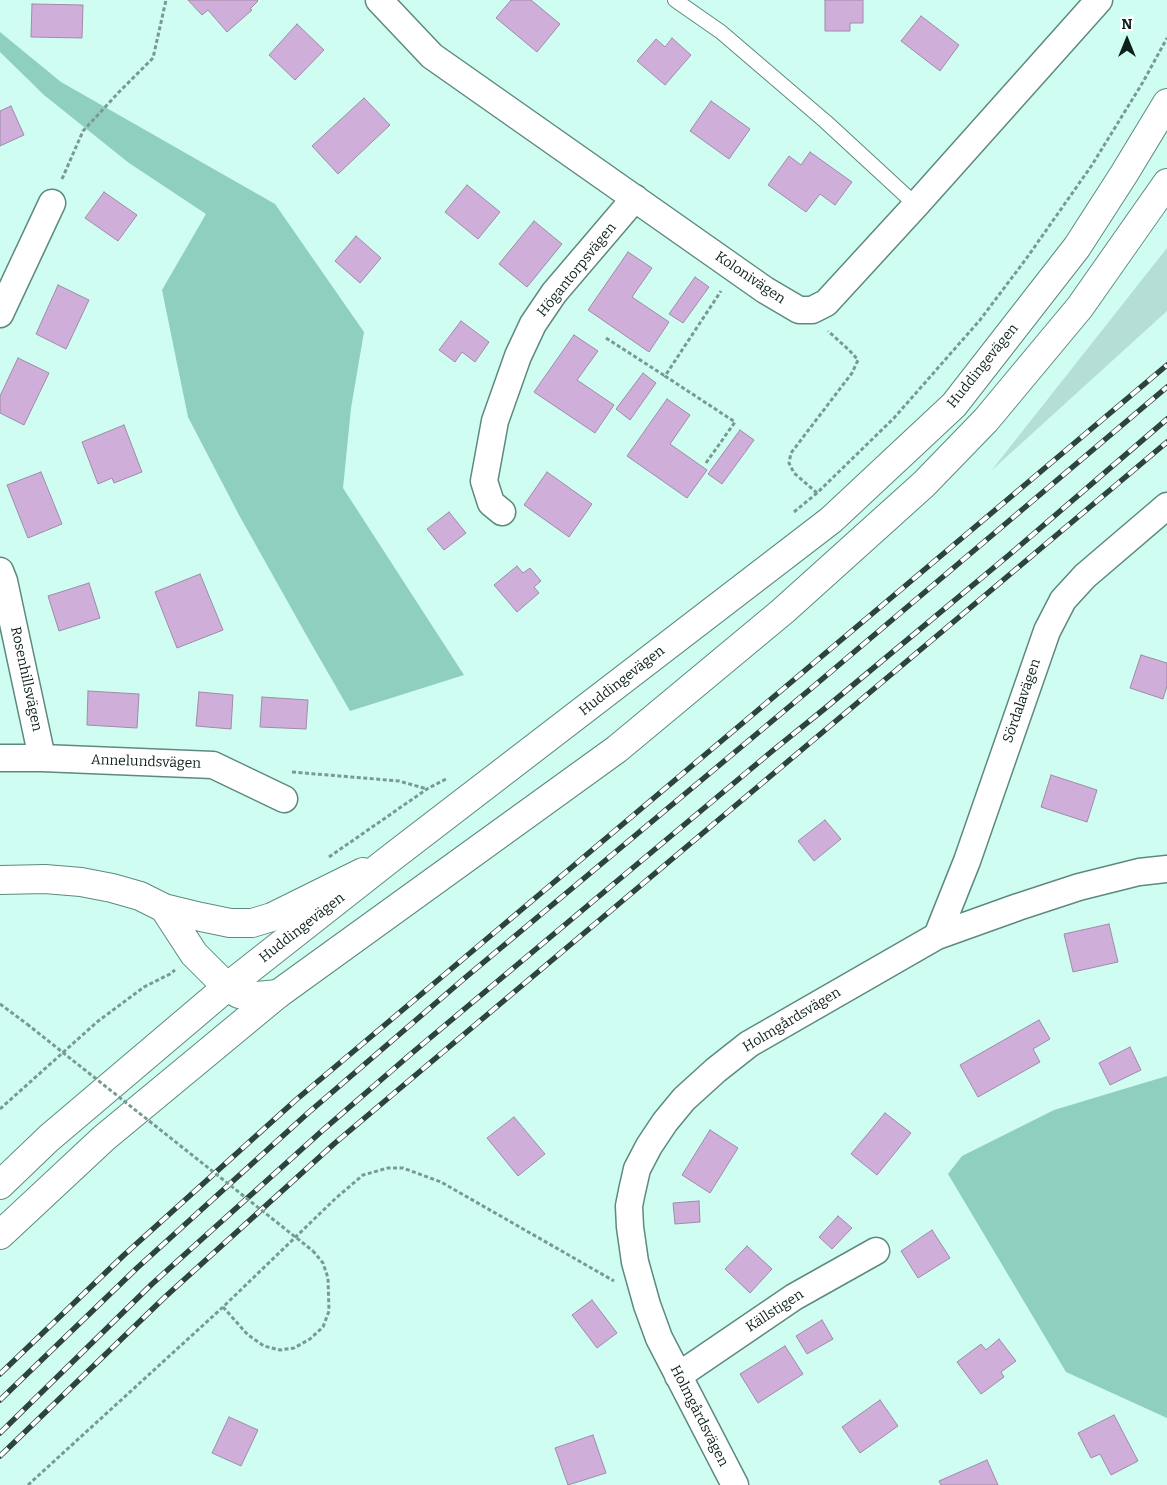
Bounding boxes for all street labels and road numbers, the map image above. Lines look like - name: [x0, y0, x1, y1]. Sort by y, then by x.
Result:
- street label: Högantorpsvägen: [534, 220, 620, 320]
- street label: Kolonivägen: [712, 248, 788, 308]
- street label: Huddingevägen: [944, 321, 1022, 411]
- street label: Rosenhillsvägen: [7, 625, 45, 733]
- street label: Huddingevägen: [576, 643, 668, 719]
- street label: Sördalavägen: [1000, 657, 1044, 745]
- street label: Annelundsvägen: [91, 752, 201, 772]
- street label: Huddingevägen: [256, 890, 348, 966]
- street label: Holmgårdsvägen: [740, 984, 844, 1056]
- street label: Källstigen: [743, 1286, 807, 1336]
- street label: Holmgårdsvägen: [666, 1363, 732, 1469]

